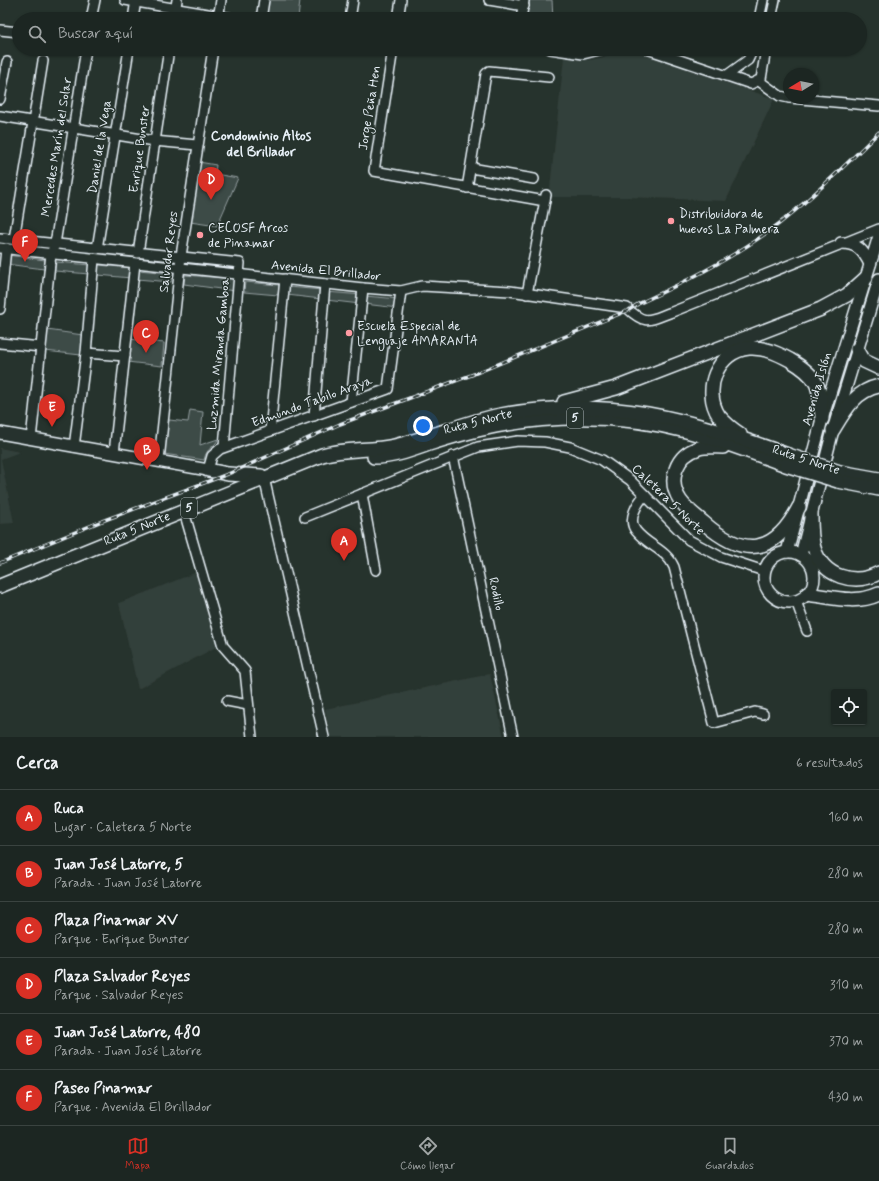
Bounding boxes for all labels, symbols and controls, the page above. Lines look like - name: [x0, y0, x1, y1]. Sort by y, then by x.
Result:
- search box: [12, 12, 867, 56]
- icon: search: [26, 23, 48, 45]
- text: Buscar aquí: [58, 24, 133, 44]
- street label: Jorge Peña Hen: [355, 64, 386, 152]
- north arrow: [783, 68, 819, 104]
- street label: Mercedes Marín del Solar: [38, 75, 77, 218]
- street label: Daniel de la Vega: [84, 99, 116, 195]
- street label: Enrique Bunster: [125, 104, 155, 194]
- district label: Condominio Altos del Brillador: [211, 127, 312, 161]
- pin: D: [198, 167, 224, 200]
- place label: Distribuidora de huevos La Palmera: [679, 206, 780, 238]
- street label: Salvador Reyes: [156, 210, 182, 294]
- marker: Distribuidora de huevos La Palmera: [666, 216, 676, 226]
- place label: CECOSF Arcos de Pinamar: [208, 220, 289, 252]
- pin: F: [12, 229, 38, 262]
- marker: CECOSF Arcos de Pinamar: [195, 230, 205, 240]
- street label: Avenida El Brillador: [270, 257, 382, 285]
- street label: Luzmida Miranda Gamboa: [204, 277, 234, 431]
- place label: Escuela Especial de Lenguaje AMARANTA: [357, 318, 478, 351]
- pin: C: [133, 320, 159, 353]
- marker: Escuela Especial de Lenguaje AMARANTA: [344, 328, 354, 338]
- street label: Avenida Islón: [798, 350, 836, 428]
- street label: Edmundo Tabilo Araya: [249, 372, 375, 432]
- pin: E: [39, 394, 65, 427]
- street label: Ruta 5 Norte: [442, 405, 514, 439]
- road number: 5: [567, 408, 583, 428]
- your location: [413, 416, 433, 436]
- pin: B: [134, 437, 160, 470]
- street label: Ruta 5 Norte: [770, 441, 842, 479]
- street label: Caletera 5 Norte: [628, 461, 708, 539]
- road number: 5: [181, 498, 197, 518]
- street label: Ruta 5 Norte: [101, 508, 173, 550]
- pin: A: [331, 528, 357, 561]
- street label: Rodillo: [484, 576, 508, 612]
- map controls: [831, 689, 867, 725]
- button: locate: [831, 689, 867, 725]
- text: Cerca: [16, 752, 59, 774]
- text: 6 resultados: [796, 755, 863, 772]
- text: Ruca: [54, 799, 84, 819]
- text: A: [25, 809, 33, 826]
- text: 160 m: [828, 809, 863, 826]
- text: Lugar · Caletera 5 Norte: [54, 819, 192, 836]
- text: Juan José Latorre, 5: [54, 855, 184, 875]
- text: B: [25, 865, 33, 882]
- text: 280 m: [828, 865, 863, 882]
- text: Parada · Juan José Latorre: [54, 875, 202, 892]
- text: Plaza Pinamar XV: [54, 911, 178, 931]
- text: C: [24, 921, 34, 938]
- text: 280 m: [828, 921, 863, 938]
- text: Parque · Enrique Bunster: [54, 931, 190, 948]
- text: Plaza Salvador Reyes: [54, 967, 190, 987]
- text: D: [25, 977, 33, 994]
- text: 310 m: [830, 977, 863, 994]
- text: Parque · Salvador Reyes: [54, 987, 183, 1004]
- text: Juan José Latorre, 480: [54, 1023, 201, 1043]
- text: E: [25, 1033, 33, 1050]
- text: 370 m: [829, 1033, 863, 1050]
- text: Parada · Juan José Latorre: [54, 1043, 202, 1060]
- text: Paseo Pinamar: [54, 1079, 152, 1099]
- text: F: [26, 1089, 32, 1106]
- text: 430 m: [828, 1089, 863, 1106]
- text: Parque · Avenida El Brillador: [54, 1099, 212, 1116]
- tab: Mapa: [125, 1135, 150, 1173]
- tab: Cómo llegar: [400, 1135, 455, 1173]
- tab: Guardados: [705, 1135, 754, 1173]

